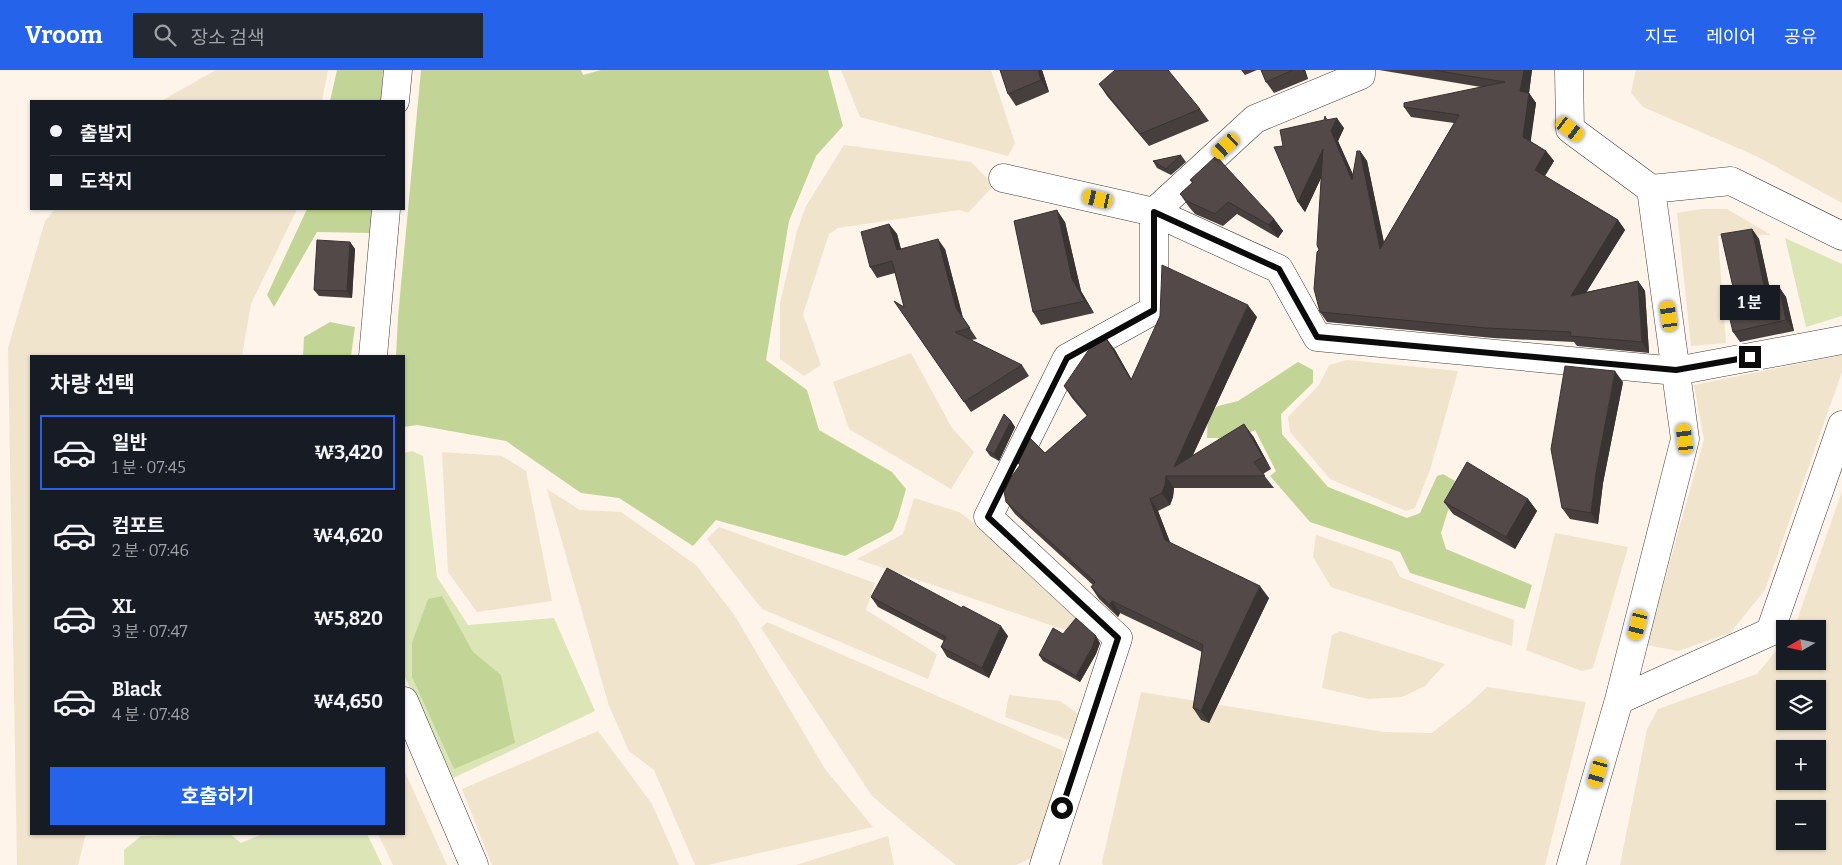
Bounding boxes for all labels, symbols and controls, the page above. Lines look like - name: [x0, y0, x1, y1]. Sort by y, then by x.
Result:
- search box: [133, 13, 483, 58]
- text: Vroom: [25, 21, 103, 49]
- icon: search: [151, 21, 179, 49]
- text: 장소 검색: [191, 26, 264, 49]
- text: 지도: [1645, 26, 1678, 48]
- text: 레이어: [1706, 26, 1756, 48]
- text: 공유: [1784, 26, 1817, 48]
- car: [1553, 114, 1586, 144]
- text: 출발지: [80, 122, 132, 145]
- car: [1209, 130, 1242, 162]
- text: 도착지: [80, 170, 132, 193]
- car: [1081, 188, 1114, 210]
- callout: 1 분: [1720, 284, 1780, 320]
- text: 1 분: [1738, 293, 1762, 312]
- car: [1659, 300, 1678, 332]
- route end: [1739, 346, 1761, 368]
- text: 차량 선택: [50, 371, 135, 398]
- car: [1675, 423, 1694, 455]
- icon: car: [52, 430, 97, 475]
- text: 일반: [112, 431, 147, 454]
- text: ₩3,420: [315, 441, 383, 464]
- text: 1 분 · 07:45: [112, 458, 186, 477]
- icon: car: [52, 513, 97, 558]
- text: 컴포트: [112, 514, 164, 537]
- text: ₩4,620: [314, 524, 383, 547]
- text: 2 분 · 07:46: [112, 541, 189, 560]
- text: XL: [112, 595, 136, 618]
- icon: car: [52, 596, 97, 641]
- text: ₩5,820: [314, 607, 383, 630]
- car: [1627, 609, 1648, 641]
- north arrow: [1776, 620, 1826, 670]
- map controls: [1776, 620, 1826, 850]
- text: 3 분 · 07:47: [112, 622, 188, 641]
- text: Black: [112, 678, 162, 701]
- icon: car: [52, 679, 97, 724]
- button: layers: [1776, 680, 1826, 730]
- text: ₩4,650: [314, 690, 383, 713]
- text: 4 분 · 07:48: [112, 705, 190, 724]
- button: +: [1776, 740, 1826, 790]
- car: [1586, 757, 1609, 789]
- button: 호출하기: [50, 767, 385, 825]
- route start: [1051, 797, 1073, 819]
- button: −: [1776, 800, 1826, 850]

